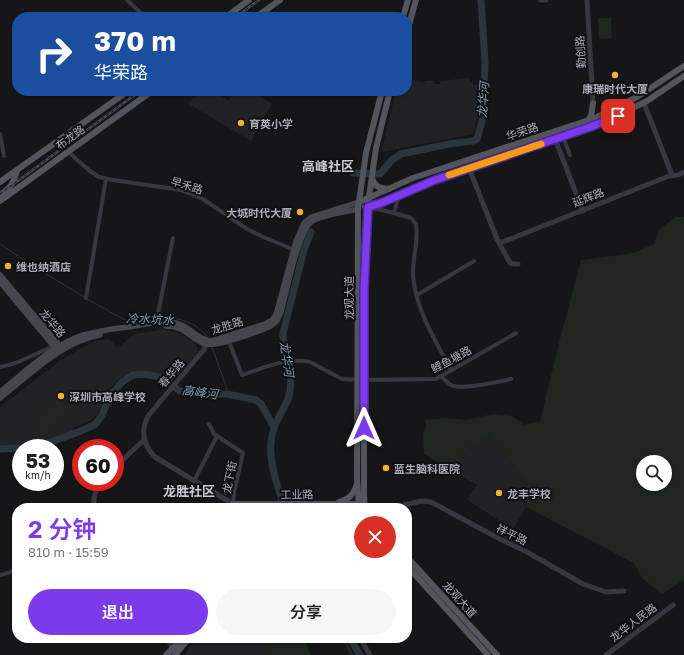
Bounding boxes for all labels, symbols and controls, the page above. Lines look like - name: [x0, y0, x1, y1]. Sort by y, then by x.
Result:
- text: 370 m: [94, 24, 176, 57]
- icon: right: [28, 28, 80, 80]
- street label: 勤创路: [573, 35, 587, 69]
- text: 华荣路: [94, 61, 148, 83]
- marker: 康瑞时代大厦: [610, 70, 620, 80]
- water label: 龙华河: [474, 80, 492, 118]
- place label: 康瑞时代大厦: [582, 82, 648, 95]
- pin: [601, 99, 635, 133]
- icon: arrive: [607, 105, 629, 127]
- place label: 育英小学: [249, 117, 293, 130]
- marker: 育英小学: [236, 118, 246, 128]
- street label: 华荣路: [504, 119, 540, 143]
- street label: 布龙路: [53, 122, 87, 152]
- district label: 高峰社区: [302, 158, 354, 174]
- street label: 早禾路: [169, 174, 205, 196]
- street label: 延辉路: [570, 185, 606, 209]
- place label: 大城时代大厦: [226, 206, 292, 219]
- marker: 大城时代大厦: [295, 207, 305, 217]
- place label: 维也纳酒店: [16, 260, 71, 273]
- marker: 维也纳酒店: [3, 261, 13, 271]
- street label: 龙观大道: [342, 276, 355, 320]
- street label: 龙华路: [37, 306, 69, 340]
- water label: 冷水坑水: [126, 311, 175, 327]
- street label: 龙胜路: [209, 314, 245, 336]
- water label: 龙华河: [277, 340, 297, 380]
- street label: 鲤鱼塘路: [429, 343, 473, 375]
- street label: 春华路: [155, 356, 187, 390]
- water label: 高峰河: [181, 382, 221, 402]
- place label: 深圳市高峰学校: [69, 390, 146, 403]
- marker: 深圳市高峰学校: [56, 391, 66, 401]
- position arrow: [343, 407, 385, 449]
- speed limit sign: 60: [72, 439, 124, 491]
- text: 53: [26, 448, 50, 472]
- map controls: [636, 455, 672, 491]
- button: search: [636, 455, 672, 491]
- street label: 龙下街: [219, 460, 239, 494]
- place label: 蓝生脑科医院: [394, 462, 460, 475]
- marker: 蓝生脑科医院: [381, 463, 391, 473]
- text: km/h: [25, 469, 51, 481]
- district label: 龙胜社区: [163, 483, 215, 499]
- street label: 工业路: [280, 487, 314, 501]
- place label: 龙丰学校: [507, 487, 551, 500]
- marker: 龙丰学校: [494, 488, 504, 498]
- text: 2 分钟: [28, 514, 96, 543]
- button: close: [354, 516, 396, 558]
- street label: 祥平路: [494, 521, 530, 547]
- text: 810 m · 15:59: [28, 544, 109, 560]
- street label: 龙观大道: [440, 578, 480, 620]
- button: 退出: [28, 589, 208, 635]
- button: 分享: [216, 589, 396, 635]
- street label: 龙华人民路: [607, 600, 659, 644]

